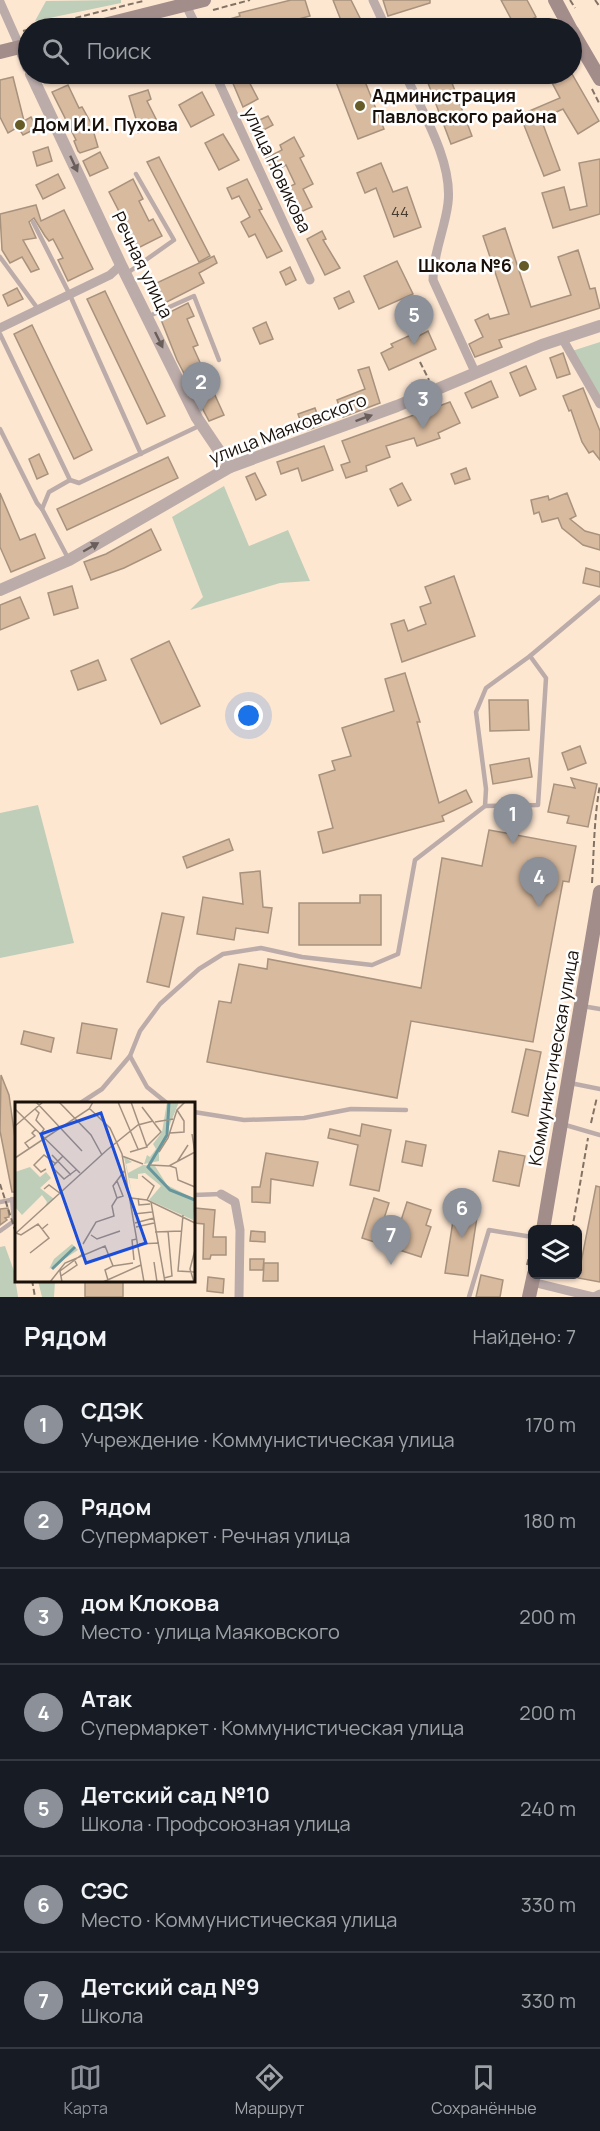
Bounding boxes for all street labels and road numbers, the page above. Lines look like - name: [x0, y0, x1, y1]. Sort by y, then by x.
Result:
- street label: улица Новикова: [238, 103, 318, 236]
- street label: Речная улица: [107, 207, 179, 322]
- street label: улица Маяковского: [205, 387, 370, 469]
- street label: Коммунистическая улица: [522, 948, 584, 1168]

